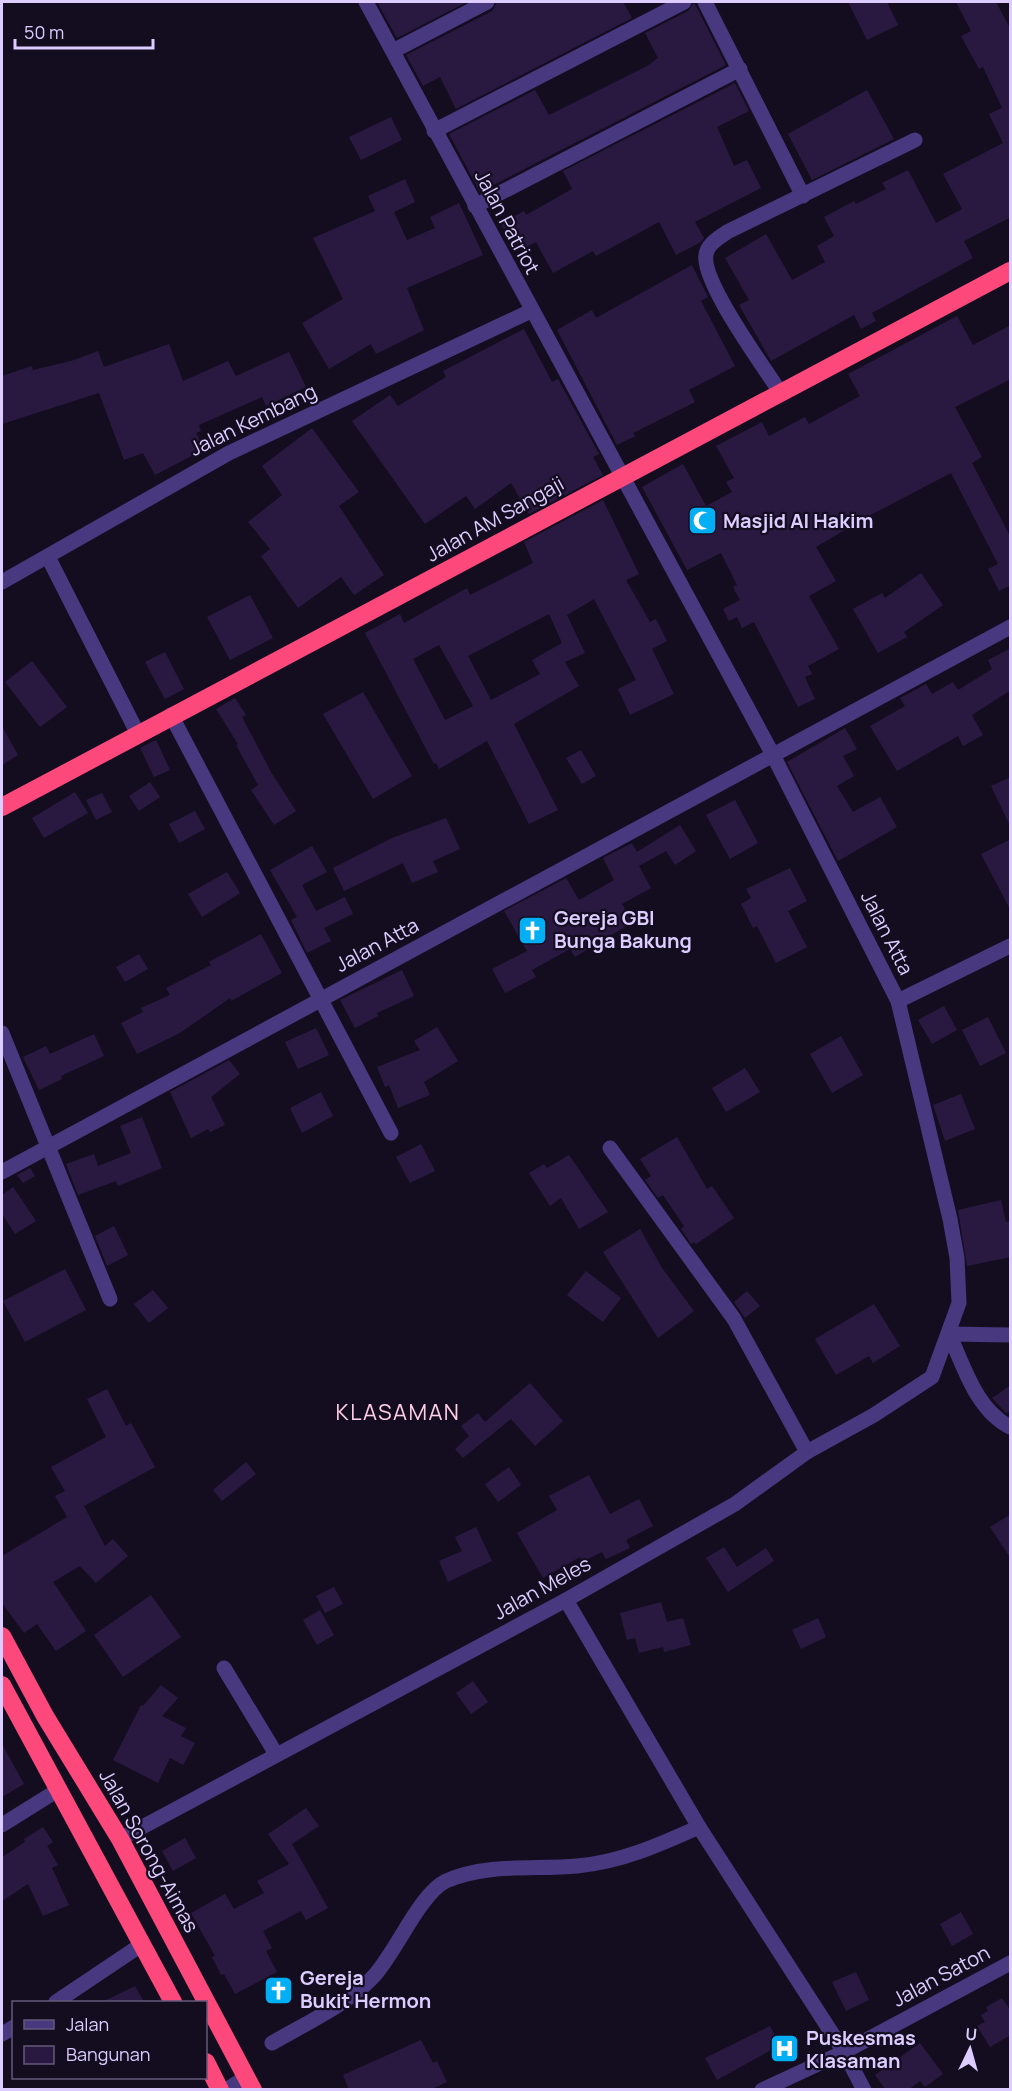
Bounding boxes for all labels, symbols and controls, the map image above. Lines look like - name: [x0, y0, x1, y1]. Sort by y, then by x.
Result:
- scale bar: [15, 12, 153, 50]
- text: 50 m: [24, 20, 64, 44]
- street label: Jalan Patriot: [469, 165, 546, 279]
- street label: Jalan Kembang: [185, 377, 321, 462]
- street label: Jalan AM Sangaji: [421, 470, 568, 568]
- mosque icon: Masjid Al Hakim: [686, 505, 718, 537]
- place label: Masjid Al Hakim: [723, 507, 874, 534]
- street label: Jalan Atta: [855, 886, 920, 979]
- place label: Gereja GBI Bunga Bakung: [554, 904, 692, 954]
- street label: Jalan Atta: [330, 911, 423, 978]
- church icon: Gereja GBI Bunga Bakung: [517, 914, 549, 946]
- district label: KLASAMAN: [336, 1397, 460, 1427]
- street label: Jalan Meles: [488, 1550, 595, 1625]
- street label: Jalan Sorong-Aimas: [93, 1764, 206, 1937]
- street label: Jalan Saton: [887, 1939, 994, 2013]
- place label: Gereja Bukit Hermon: [300, 1964, 431, 2014]
- church icon: Gereja Bukit Hermon: [263, 1974, 295, 2006]
- legend: [12, 2001, 207, 2079]
- text: Jalan: [66, 2012, 109, 2036]
- north arrow: [940, 2019, 1000, 2079]
- text: U: [965, 2023, 978, 2046]
- place label: Puskesmas Klasaman: [806, 2024, 916, 2074]
- hospital icon: Puskesmas Klasaman: [769, 2033, 801, 2065]
- text: Bangunan: [66, 2042, 150, 2066]

